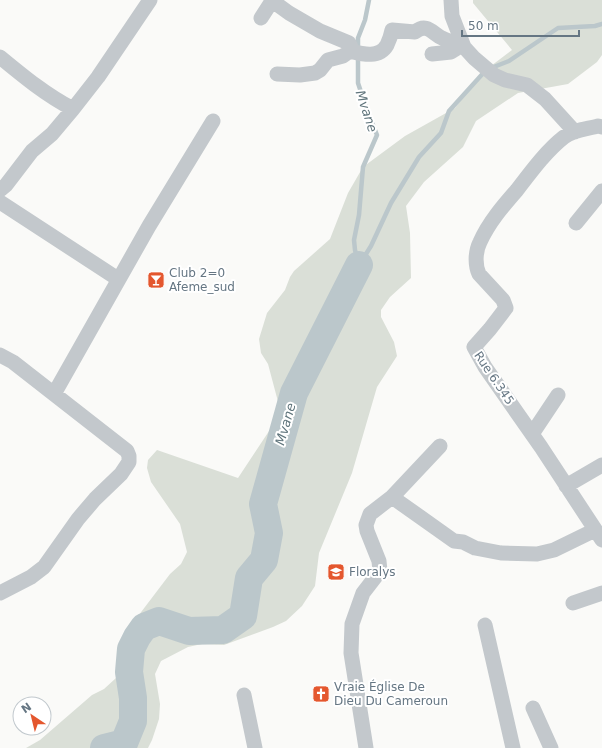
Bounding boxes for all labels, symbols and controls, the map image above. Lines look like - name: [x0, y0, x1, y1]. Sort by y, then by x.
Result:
- scale bar: [462, 12, 579, 38]
- text: 50 m: [468, 19, 499, 33]
- water label: Mvane: [353, 88, 380, 134]
- place label: Club 2=0 Afeme_sud: [169, 266, 235, 294]
- bar icon: Club 2=0 Afeme_sud: [146, 270, 166, 290]
- street label: Rue 6.345: [471, 349, 517, 407]
- water label: Mvane: [272, 401, 299, 447]
- school or university icon: Floralys: [326, 562, 346, 582]
- place label: Floralys: [349, 565, 396, 579]
- place label: Vraie Église De Dieu Du Cameroun: [334, 679, 448, 708]
- church icon: Vraie Église De Dieu Du Cameroun: [311, 684, 331, 704]
- north arrow: [12, 696, 52, 736]
- text: N: [19, 700, 34, 716]

